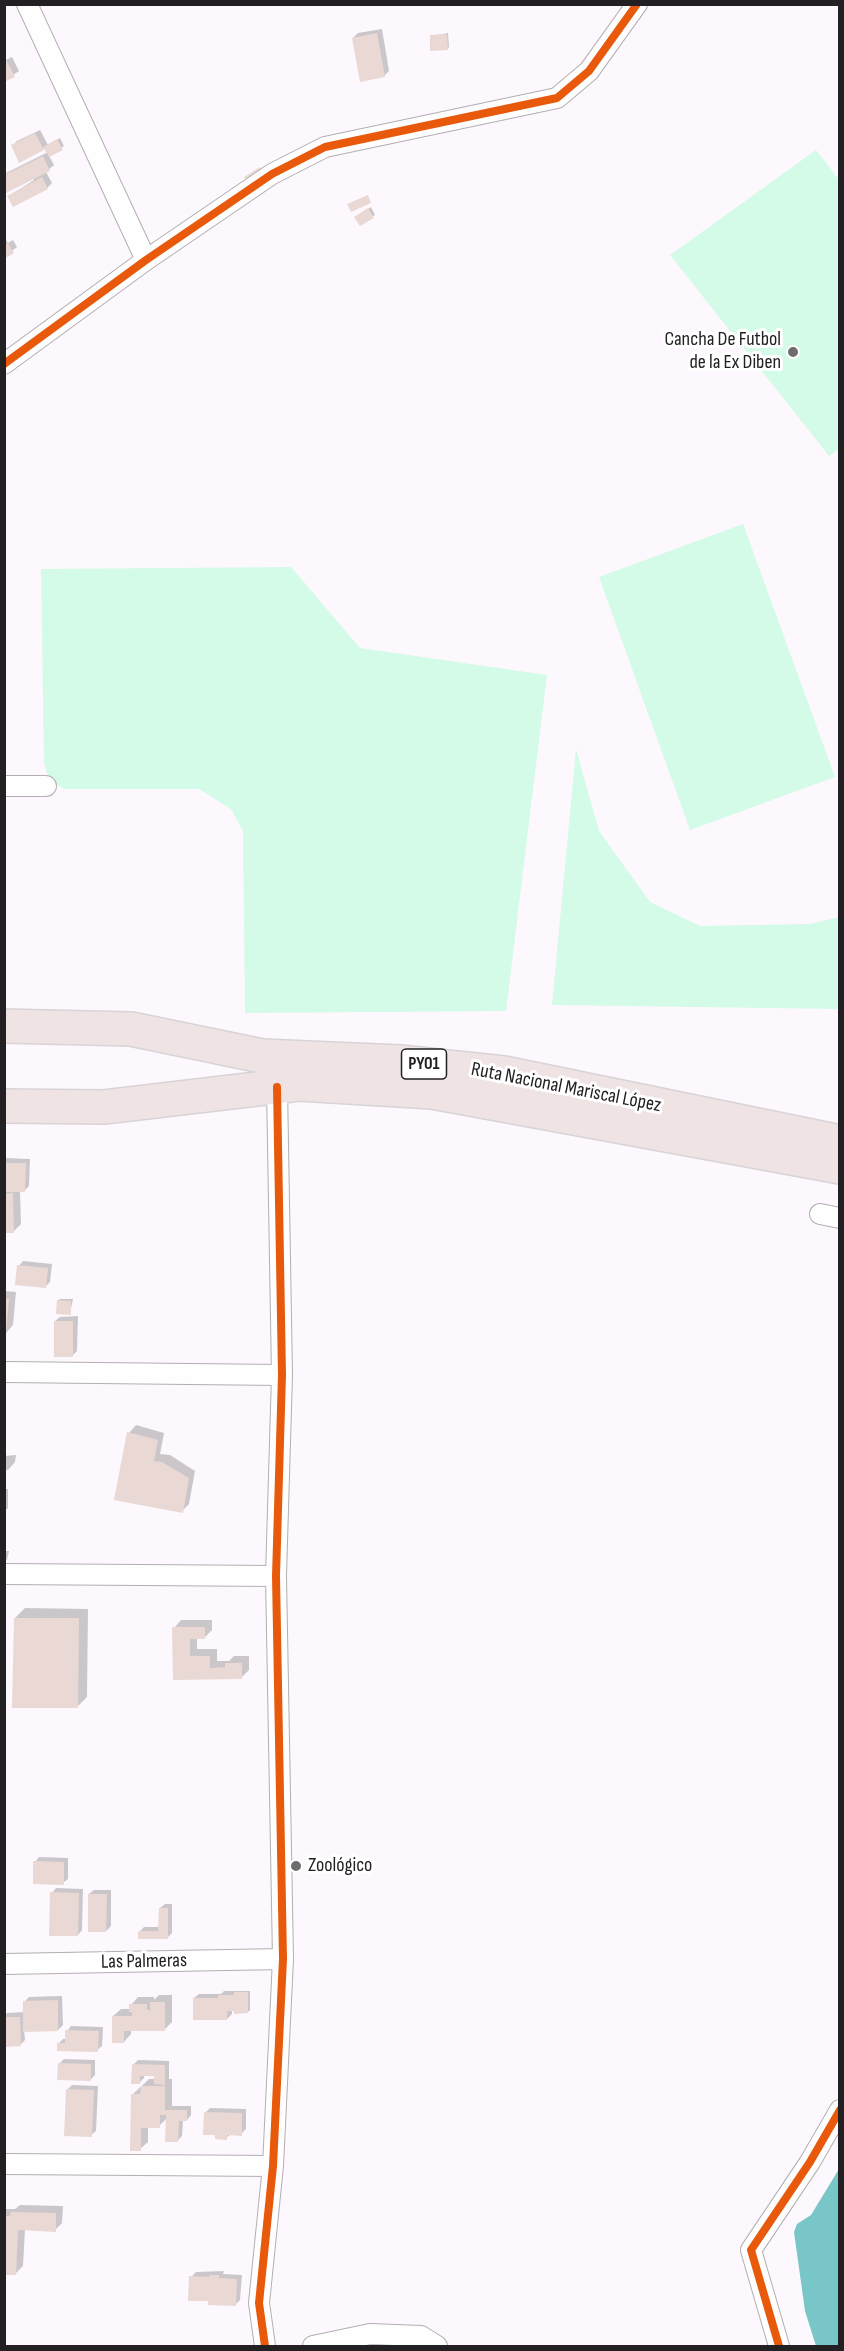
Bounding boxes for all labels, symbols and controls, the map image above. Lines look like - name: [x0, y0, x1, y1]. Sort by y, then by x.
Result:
- place label: Cancha De Futbol de la Ex Diben: [665, 328, 781, 375]
- marker: Cancha De Futbol de la Ex Diben: [786, 345, 800, 359]
- road number: PY01: [402, 1049, 446, 1079]
- street label: Ruta Nacional Mariscal López: [469, 1058, 663, 1118]
- place label: Zoológico: [308, 1854, 372, 1878]
- marker: Zoológico: [289, 1859, 303, 1873]
- street label: Las Palmeras: [101, 1949, 187, 1975]

